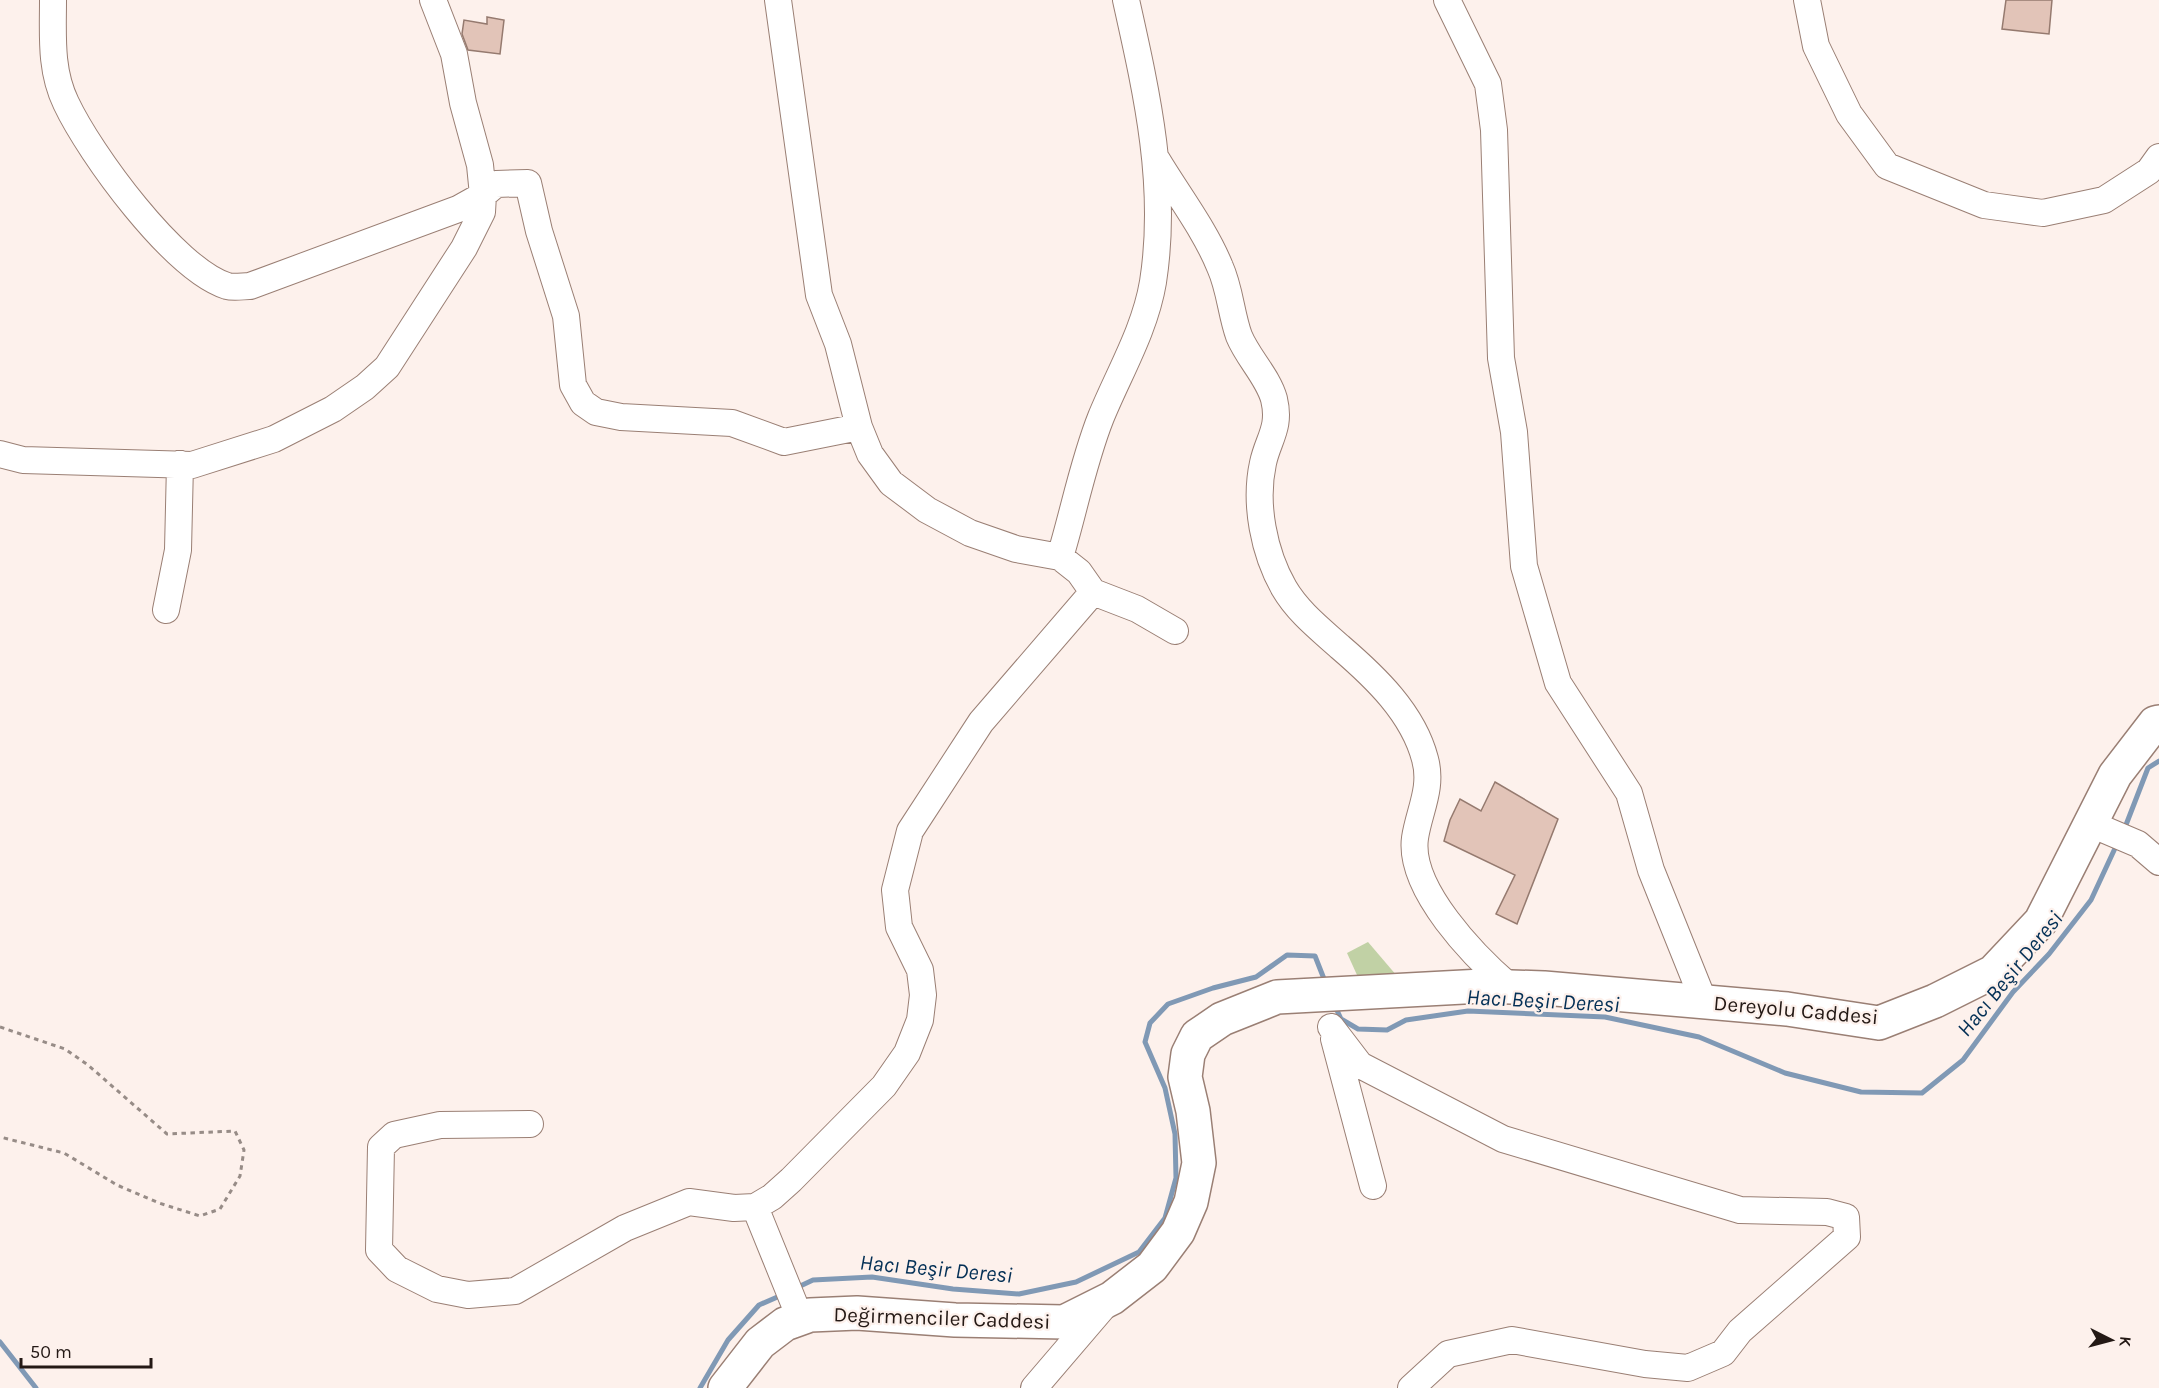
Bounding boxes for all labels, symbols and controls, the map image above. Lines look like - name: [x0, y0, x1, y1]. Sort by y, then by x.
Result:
- water label: Hacı Beşir Deresi: [1952, 906, 2068, 1042]
- water label: Hacı Beşir Deresi: [1466, 984, 1620, 1018]
- street label: Dereyolu Caddesi: [1713, 991, 1879, 1029]
- water label: Hacı Beşir Deresi: [858, 1249, 1014, 1289]
- street label: Değirmenciler Caddesi: [833, 1302, 1051, 1334]
- north arrow: [2081, 1310, 2141, 1370]
- scale bar: [21, 1331, 152, 1369]
- text: K: [2115, 1335, 2135, 1348]
- text: 50 m: [30, 1341, 72, 1363]

